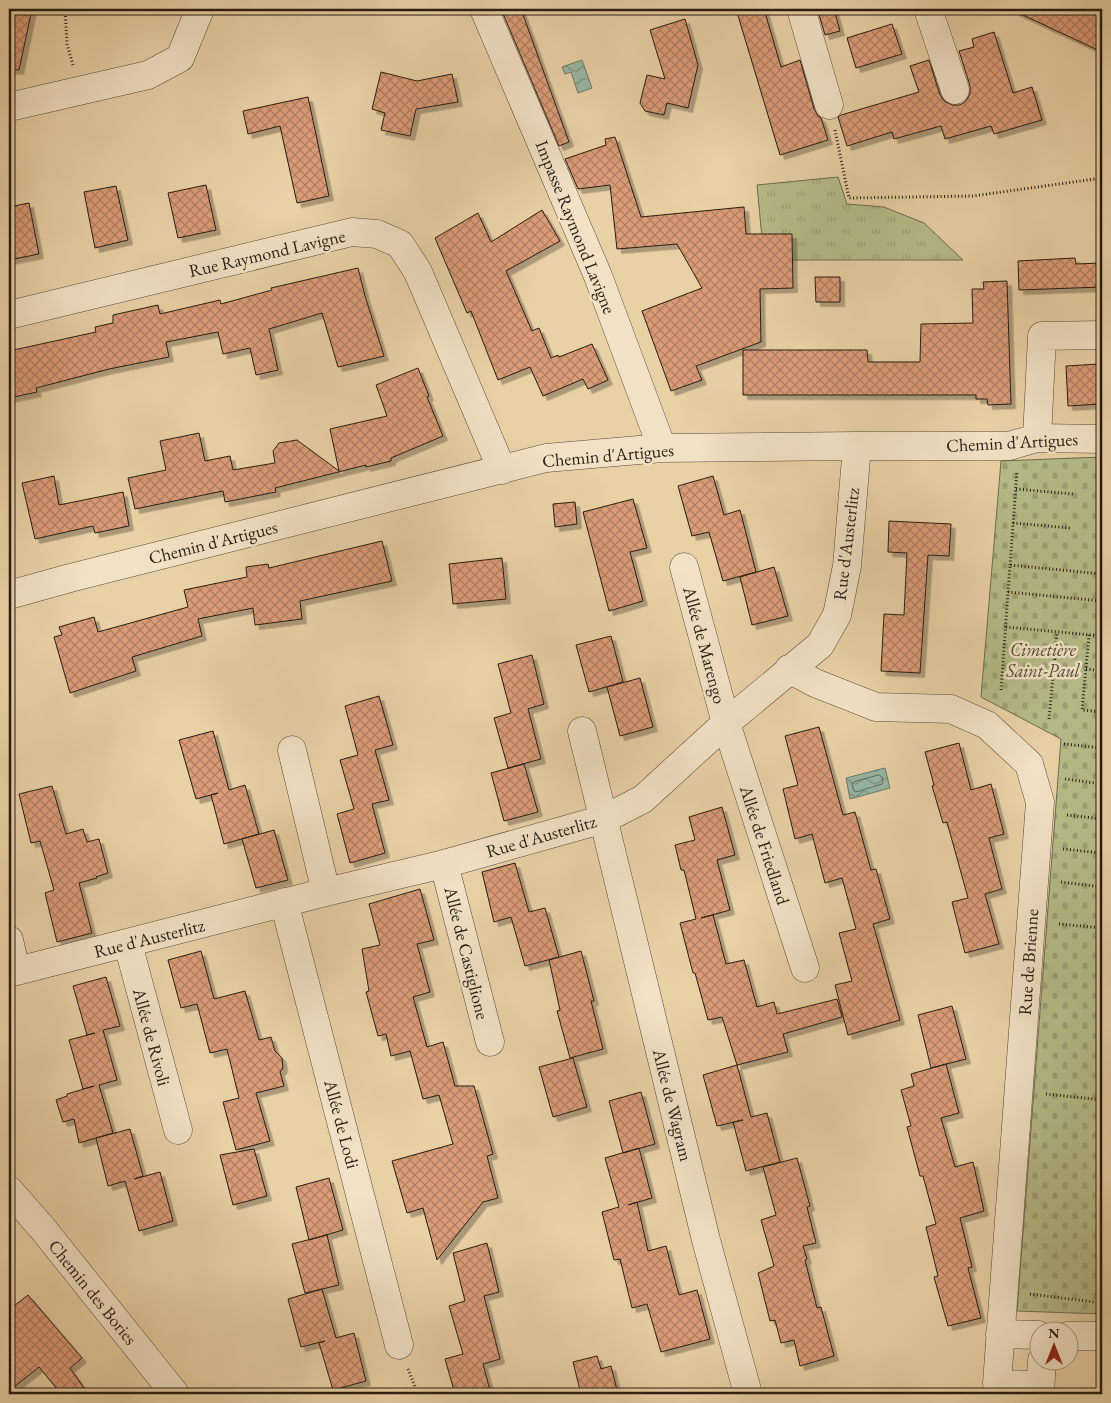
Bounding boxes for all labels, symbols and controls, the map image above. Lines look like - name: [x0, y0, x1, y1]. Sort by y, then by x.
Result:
- street label: Impasse Raymond Lavigne: [531, 137, 621, 317]
- street label: Rue Raymond Lavigne: [187, 224, 347, 282]
- street label: Chemin d'Artigues: [945, 427, 1079, 457]
- street label: Chemin d'Artigues: [541, 438, 675, 472]
- street label: Rue d'Austerlitz: [828, 486, 864, 602]
- street label: Chemin d'Artigues: [146, 515, 280, 569]
- street label: Allée de Marengo: [678, 583, 732, 706]
- park label: Cimetière Saint-Paul: [1005, 638, 1080, 682]
- street label: Allée de Friedland: [735, 782, 795, 908]
- street label: Rue d'Austerlitz: [483, 809, 599, 863]
- street label: Allée de Castiglione: [439, 883, 495, 1022]
- street label: Rue de Brienne: [1013, 908, 1043, 1016]
- street label: Rue d'Austerlitz: [91, 913, 207, 963]
- street label: Allée de Rivoli: [128, 985, 176, 1089]
- street label: Allée de Wagram: [648, 1045, 698, 1164]
- street label: Allée de Lodi: [319, 1076, 365, 1172]
- street label: Chemin des Bories: [44, 1235, 143, 1349]
- north arrow: [1028, 1320, 1078, 1370]
- text: N: [1048, 1324, 1060, 1342]

